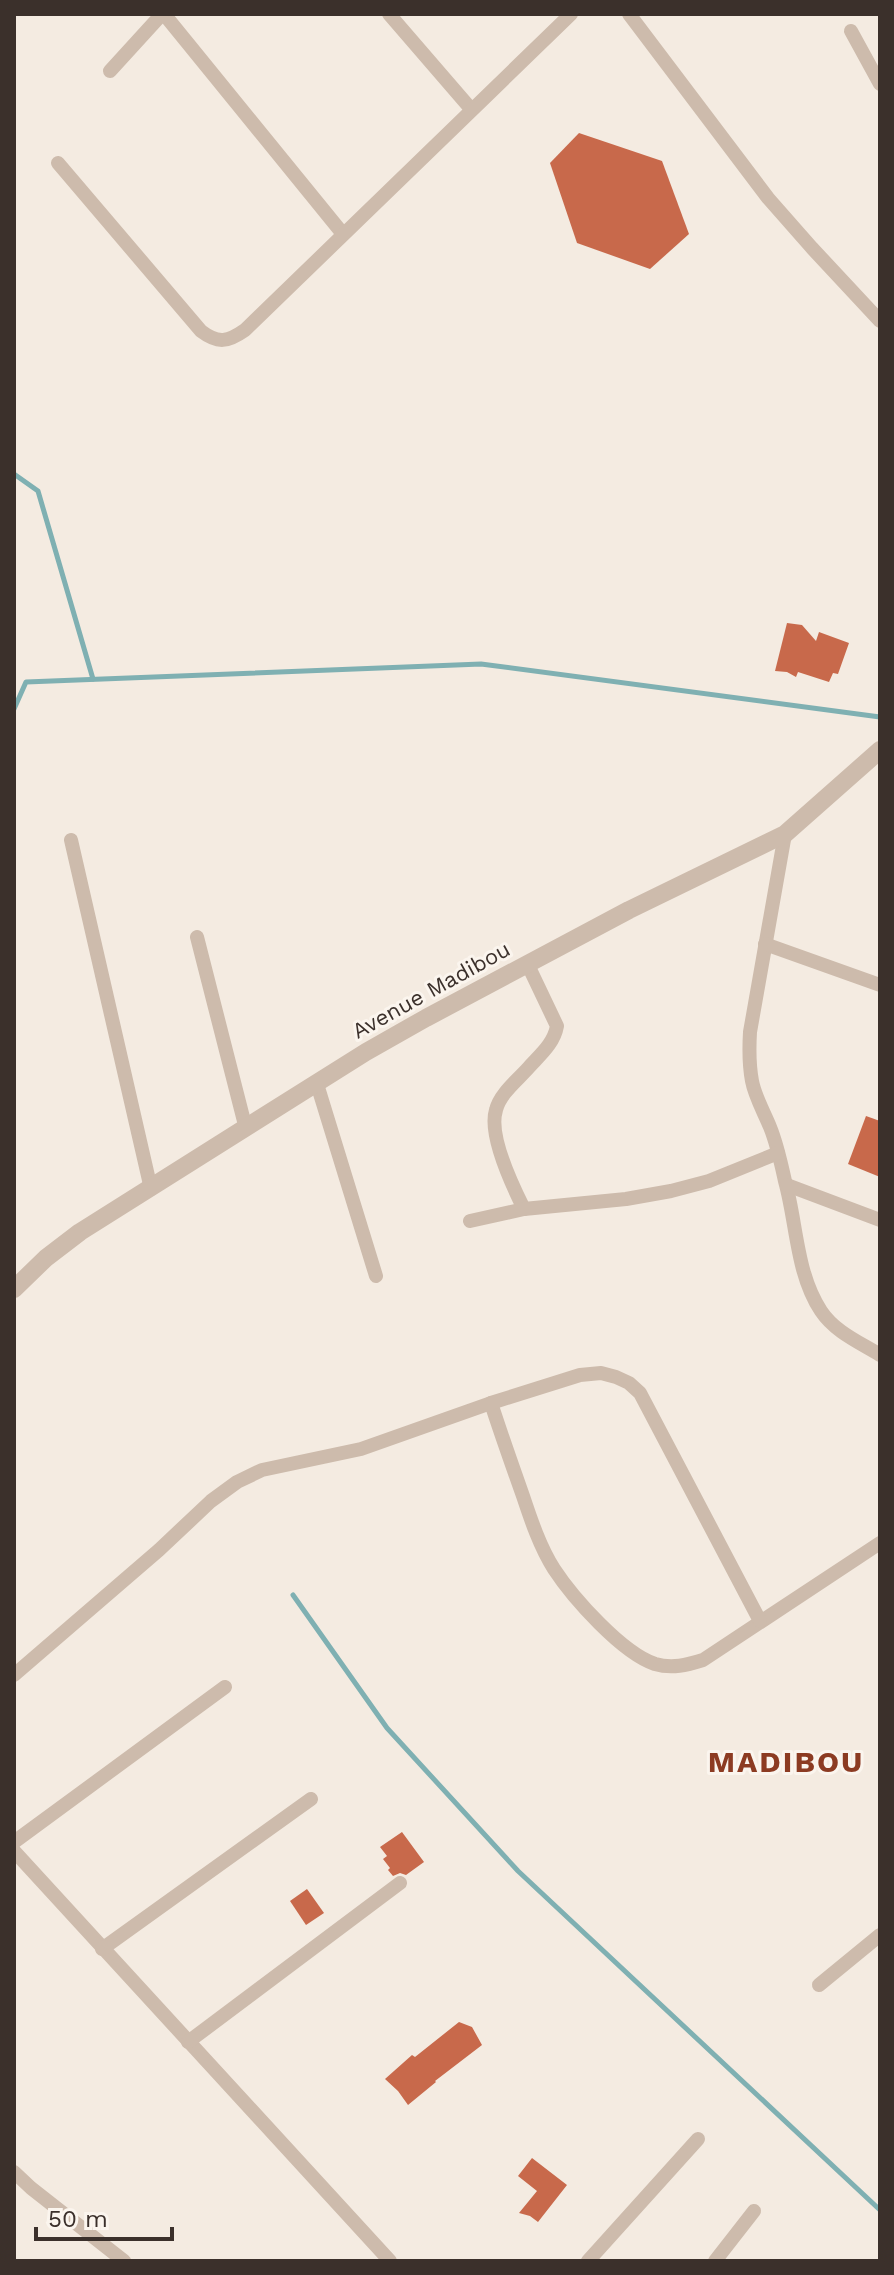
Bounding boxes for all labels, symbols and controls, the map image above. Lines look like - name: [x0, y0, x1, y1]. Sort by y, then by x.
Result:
- street label: Avenue Madibou: [348, 936, 514, 1044]
- district label: MADIBOU: [708, 1744, 864, 1779]
- scale bar: [36, 2191, 172, 2241]
- text: 50 m: [48, 2205, 108, 2233]

